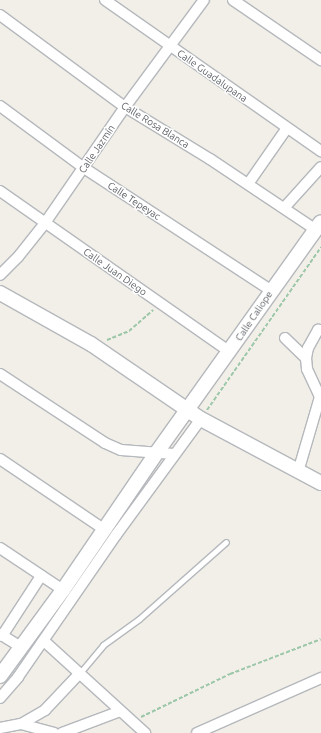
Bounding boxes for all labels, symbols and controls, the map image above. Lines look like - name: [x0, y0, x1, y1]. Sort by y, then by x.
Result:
- street label: Calle Guadalupana: [175, 47, 249, 105]
- street label: Calle Rosa Blanca: [119, 99, 191, 151]
- street label: Calle Jazmín: [76, 123, 118, 175]
- street label: Calle Tepeyac: [105, 179, 163, 223]
- street label: Calle Juan Diego: [81, 246, 149, 298]
- street label: Calle Caliope: [233, 289, 275, 343]

